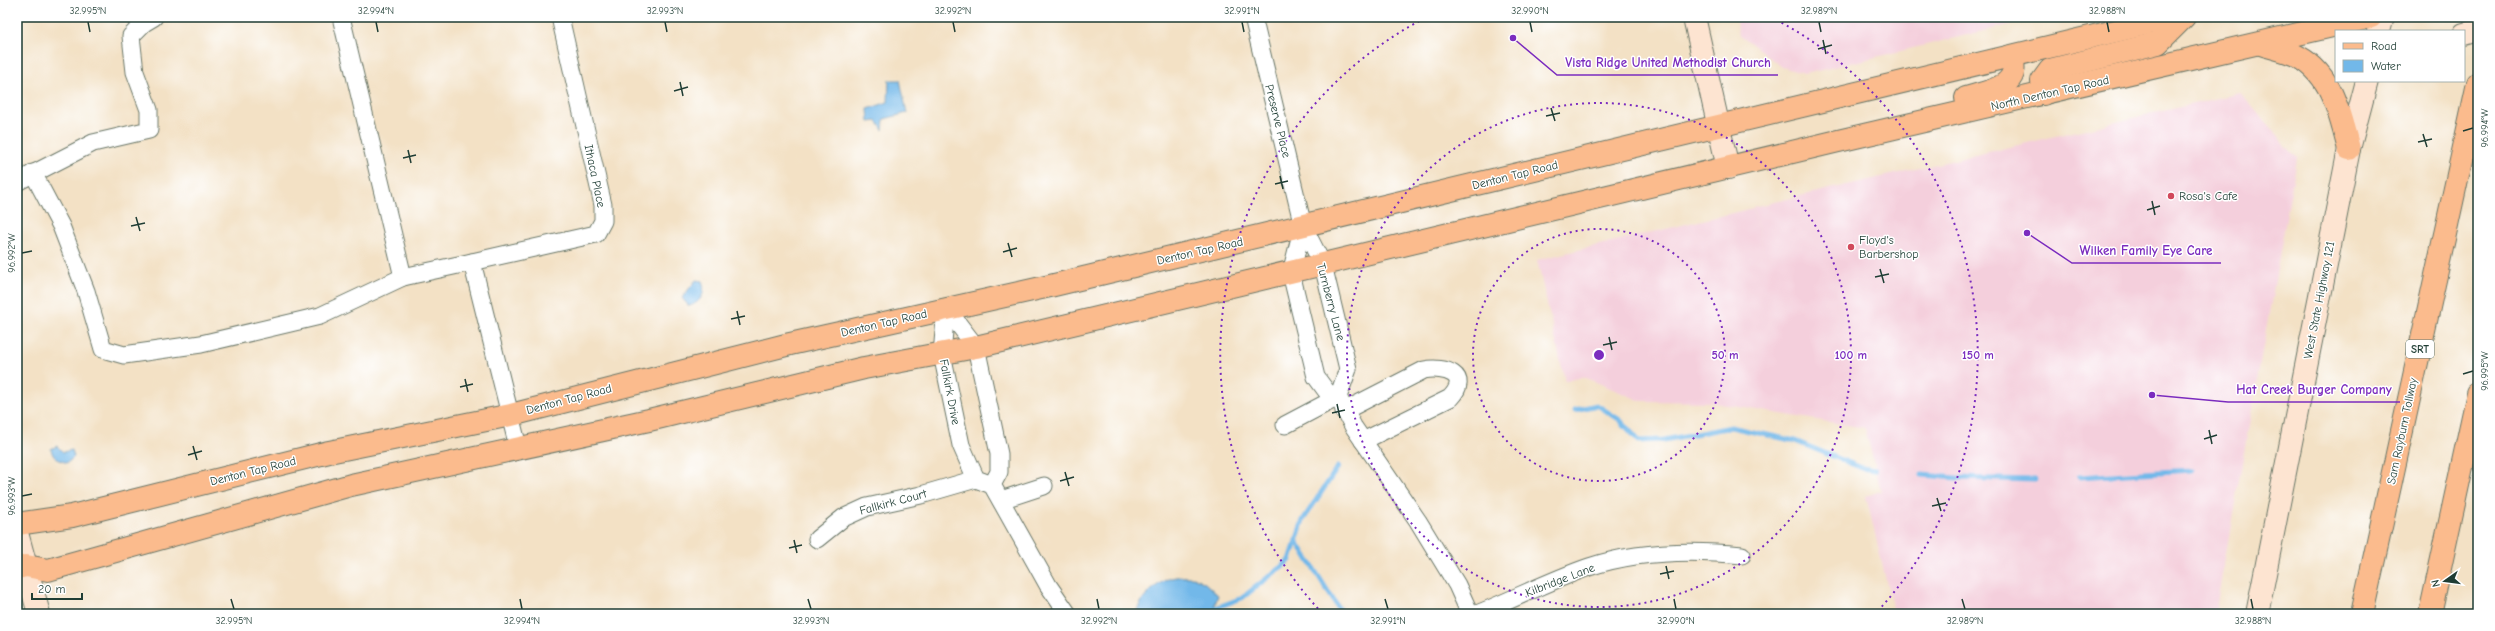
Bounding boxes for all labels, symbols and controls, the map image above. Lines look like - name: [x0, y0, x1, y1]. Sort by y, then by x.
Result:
- text: 32.995°N: [70, 5, 106, 17]
- text: 32.994°N: [358, 5, 394, 17]
- text: 32.993°N: [647, 5, 683, 17]
- text: 32.992°N: [935, 5, 971, 17]
- text: 32.991°N: [1224, 5, 1260, 17]
- text: 32.990°N: [1511, 5, 1549, 17]
- text: 32.989°N: [1801, 5, 1837, 17]
- text: 32.988°N: [2089, 5, 2125, 17]
- legend: [2335, 30, 2465, 82]
- text: Road: [2371, 39, 2397, 53]
- callout: Vista Ridge United Methodist Church: [1557, 50, 1778, 75]
- text: Vista Ridge United Methodist Church: [1565, 55, 1771, 70]
- text: Water: [2371, 59, 2401, 73]
- street label: North Denton Tap Road: [1990, 73, 2110, 113]
- street label: Preserve Place: [1262, 83, 1294, 159]
- text: 96.994°W: [2479, 108, 2491, 147]
- street label: Ithaca Place: [581, 143, 609, 209]
- street label: Denton Tap Road: [1471, 158, 1559, 192]
- place label: Rosa's Cafe: [2179, 189, 2237, 203]
- marker: Rosa's Cafe: [2166, 191, 2176, 201]
- text: 96.992°W: [6, 233, 18, 273]
- place label: Floyd's Barbershop: [1859, 233, 1919, 261]
- street label: Denton Tap Road: [1156, 234, 1244, 268]
- callout: Wilken Family Eye Care: [2072, 238, 2221, 263]
- street label: West State Highway 121: [2301, 240, 2337, 360]
- marker: Floyd's Barbershop: [1846, 242, 1856, 252]
- text: Wilken Family Eye Care: [2080, 243, 2213, 258]
- street label: Turnberry Lane: [1314, 262, 1348, 342]
- street label: Denton Tap Road: [840, 306, 928, 340]
- road number: SRT: [2406, 340, 2434, 358]
- centre of rings: [1592, 348, 1606, 362]
- text: 50 m: [1711, 348, 1739, 362]
- text: 100 m: [1835, 348, 1867, 362]
- text: 150 m: [1962, 348, 1994, 362]
- text: 96.995°W: [2479, 351, 2491, 391]
- street label: Fallkirk Drive: [937, 358, 963, 426]
- street label: Sam Rayburn Tollway: [2384, 376, 2420, 486]
- callout: Hat Creek Burger Company: [2228, 377, 2400, 402]
- street label: Denton Tap Road: [525, 381, 613, 417]
- text: Hat Creek Burger Company: [2236, 382, 2392, 397]
- street label: Denton Tap Road: [209, 454, 297, 488]
- text: 96.993°W: [6, 476, 18, 516]
- street label: Fallkirk Court: [858, 486, 929, 518]
- street label: Kilbridge Lane: [1523, 560, 1597, 600]
- north arrow: [2425, 561, 2465, 601]
- scale bar: [32, 575, 82, 601]
- text: N: [2429, 578, 2443, 588]
- text: 20 m: [38, 582, 66, 596]
- text: 32.995°N: [216, 615, 252, 627]
- text: 32.994°N: [504, 615, 540, 627]
- text: 32.993°N: [793, 615, 829, 627]
- text: 32.992°N: [1081, 615, 1117, 627]
- text: 32.991°N: [1370, 615, 1406, 627]
- text: 32.990°N: [1657, 615, 1695, 627]
- text: 32.989°N: [1947, 615, 1983, 627]
- text: 32.988°N: [2235, 615, 2271, 627]

